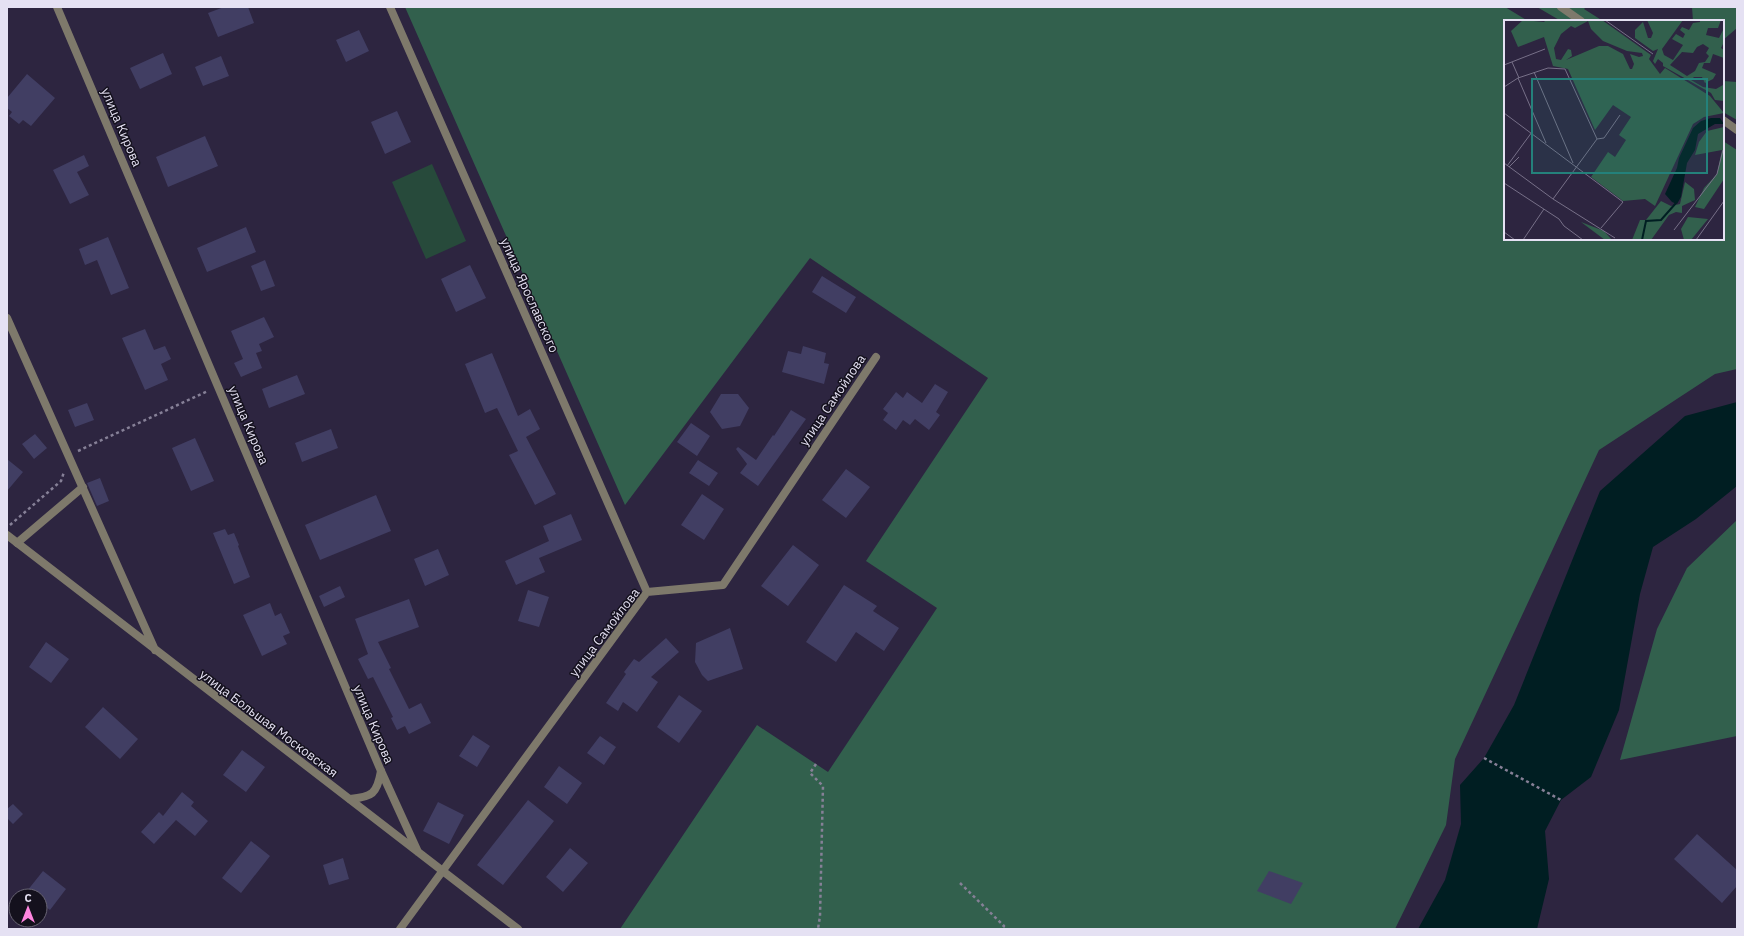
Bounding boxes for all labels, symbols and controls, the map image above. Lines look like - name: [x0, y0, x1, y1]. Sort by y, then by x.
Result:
- inset map: [1504, 20, 1724, 240]
- street label: улица Кирова: [97, 85, 146, 169]
- street label: улица Ярославского: [497, 235, 562, 355]
- street label: улица Самойлова: [795, 351, 869, 449]
- street label: улица Кирова: [224, 383, 273, 467]
- street label: улица Самойлова: [565, 584, 643, 680]
- street label: улица Большая Московская: [196, 666, 341, 781]
- street label: улица Кирова: [349, 682, 398, 766]
- north arrow: [8, 888, 48, 928]
- text: С: [24, 891, 32, 905]

